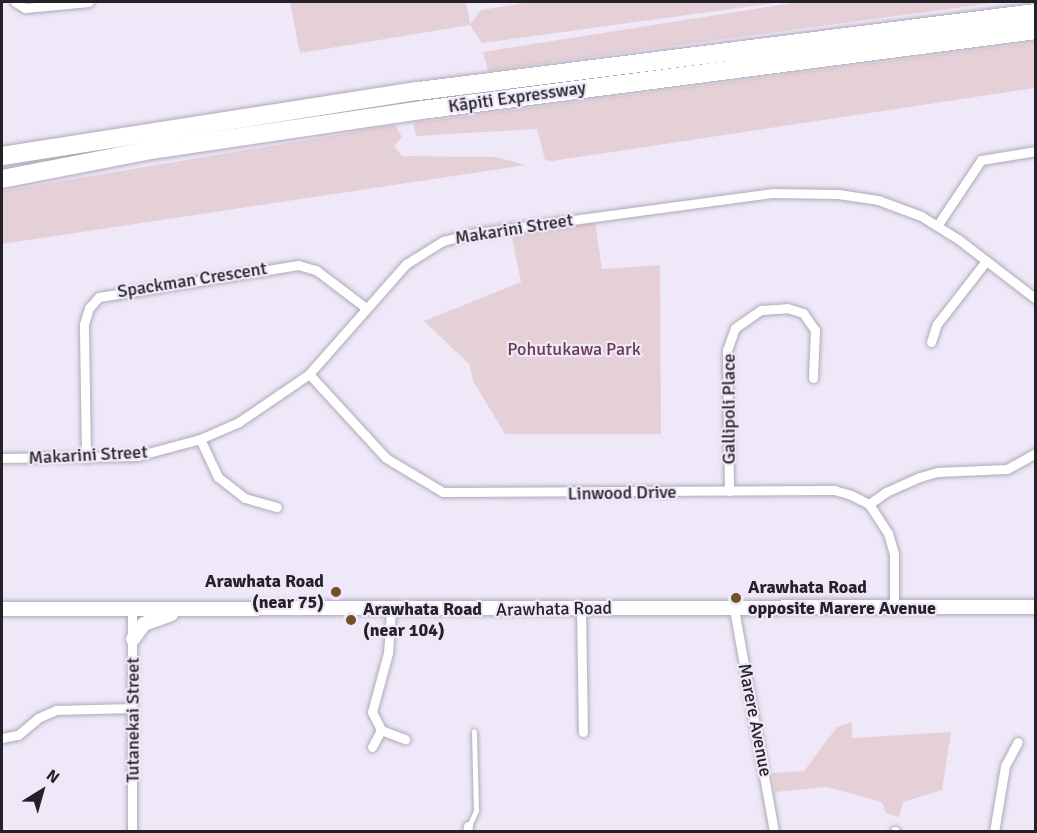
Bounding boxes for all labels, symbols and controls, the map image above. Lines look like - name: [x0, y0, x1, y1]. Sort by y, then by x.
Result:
- street label: Kāpiti Expressway: [447, 77, 587, 117]
- street label: Makarini Street: [453, 209, 575, 249]
- street label: Spackman Crescent: [116, 258, 268, 302]
- park label: Pohutukawa Park: [507, 338, 641, 360]
- street label: Gallipoli Place: [718, 354, 740, 464]
- street label: Makarini Street: [28, 441, 148, 469]
- street label: Linwood Drive: [567, 481, 677, 505]
- place label: Arawhata Road (near 75): [205, 571, 324, 614]
- place label: Arawhata Road opposite Marere Avenue: [748, 577, 936, 620]
- marker: Arawhata Road (near 75): [329, 585, 343, 599]
- marker: Arawhata Road opposite Marere Avenue: [729, 591, 743, 605]
- street label: Arawhata Road: [496, 597, 612, 621]
- place label: Arawhata Road (near 104): [363, 599, 482, 642]
- marker: Arawhata Road (near 104): [344, 613, 358, 627]
- street label: Tutanekai Street: [122, 657, 144, 783]
- street label: Marere Avenue: [733, 662, 777, 778]
- north arrow: [12, 761, 72, 821]
- text: N: [42, 765, 63, 788]

